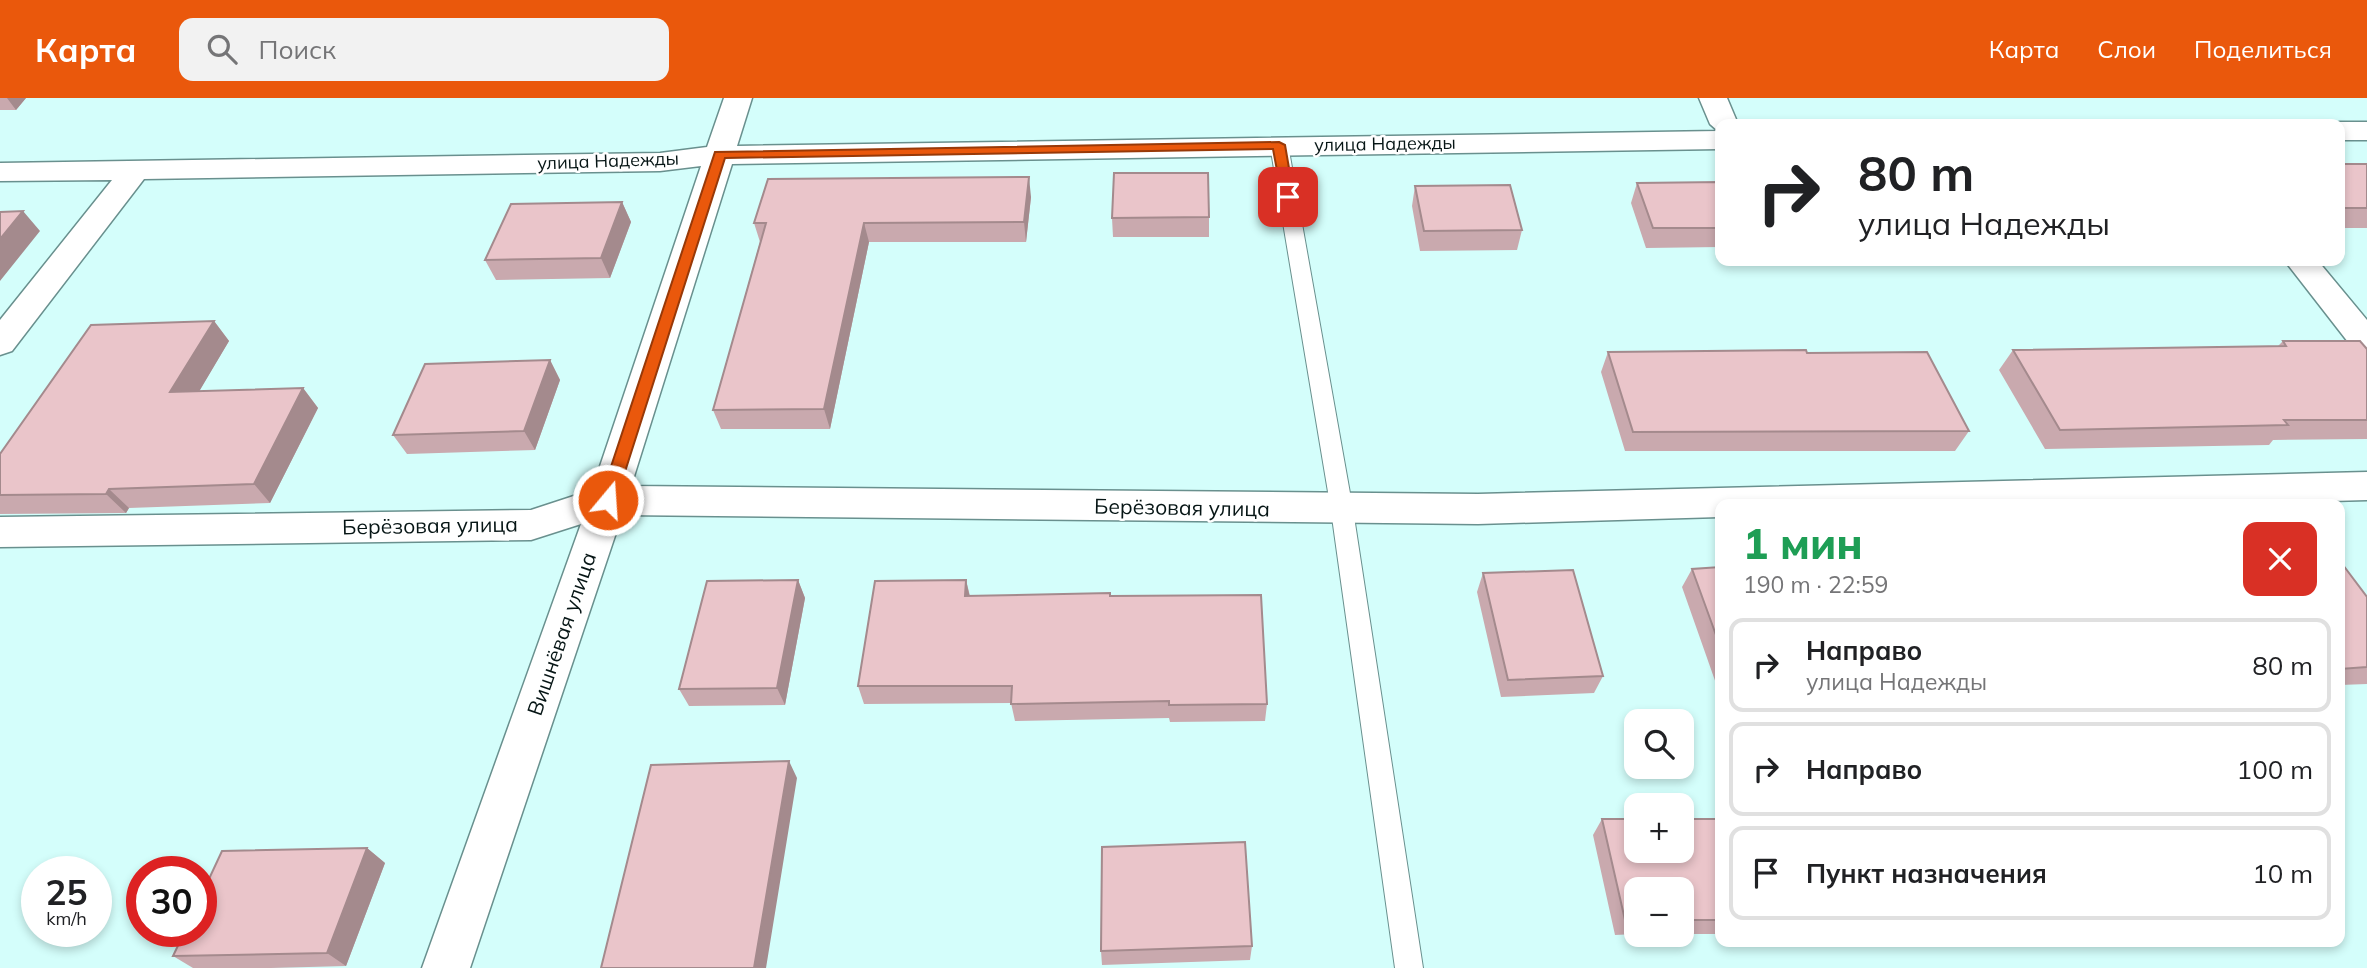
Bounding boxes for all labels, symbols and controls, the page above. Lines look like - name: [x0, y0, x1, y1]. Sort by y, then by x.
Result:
- search box: [179, 18, 669, 81]
- text: Карта: [35, 29, 137, 70]
- icon: search: [203, 30, 241, 68]
- text: Поиск: [259, 33, 336, 66]
- text: Карта: [1989, 34, 2059, 64]
- text: Слои: [2097, 34, 2156, 64]
- text: Поделиться: [2194, 34, 2332, 64]
- street label: улица Надежды: [1314, 131, 1456, 156]
- text: 80 m: [1858, 142, 1974, 203]
- street label: улица Надежды: [537, 147, 679, 174]
- icon: right: [1743, 147, 1834, 238]
- pin: [1258, 167, 1318, 227]
- icon: arrive: [1269, 178, 1307, 216]
- text: улица Надежды: [1858, 203, 2110, 243]
- position arrow: [571, 463, 645, 537]
- street label: Берёзовая улица: [1094, 492, 1270, 522]
- street label: Берёзовая улица: [342, 510, 518, 540]
- text: 1 мин: [1743, 517, 1863, 570]
- button: close: [2243, 522, 2317, 596]
- street label: Вишнёвая улица: [521, 549, 601, 719]
- text: 190 m · 22:59: [1743, 570, 1888, 599]
- text: Направо: [1806, 634, 1922, 667]
- icon: right: [1747, 646, 1785, 684]
- text: 80 m: [2252, 649, 2313, 682]
- text: улица Надежды: [1806, 667, 1987, 696]
- map controls: [1624, 709, 1694, 947]
- button: search: [1624, 709, 1694, 779]
- icon: right: [1747, 750, 1785, 788]
- text: Направо: [1806, 753, 1922, 786]
- text: 100 m: [2237, 753, 2313, 786]
- button: +: [1624, 793, 1694, 863]
- icon: arrive: [1747, 854, 1785, 892]
- speed limit sign: 30: [126, 856, 217, 947]
- text: Пункт назначения: [1806, 857, 2047, 890]
- text: 10 m: [2252, 857, 2313, 890]
- text: 25: [45, 870, 88, 914]
- button: −: [1624, 877, 1694, 947]
- text: km/h: [46, 907, 87, 930]

